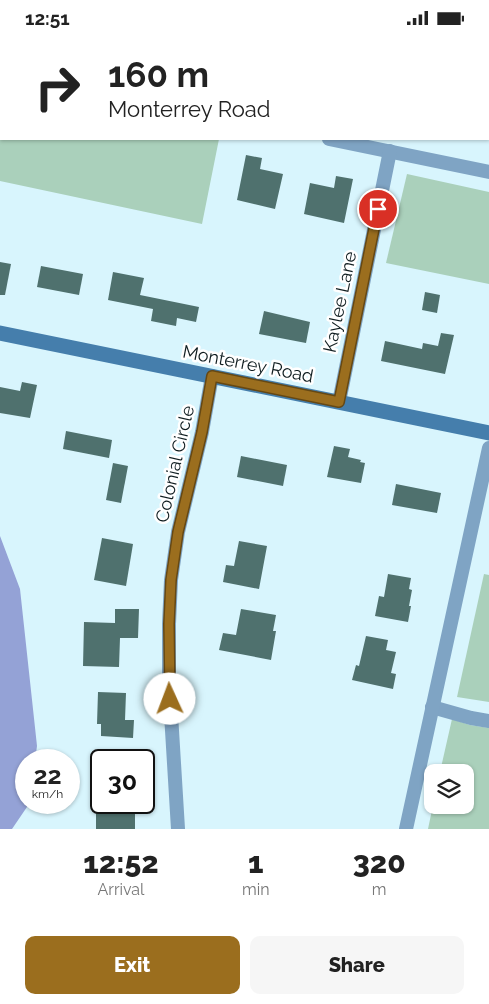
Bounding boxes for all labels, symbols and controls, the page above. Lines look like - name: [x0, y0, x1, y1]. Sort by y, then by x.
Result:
- text: 12:51: [25, 7, 70, 29]
- text: 160 m: [108, 54, 209, 95]
- icon: right: [25, 55, 90, 120]
- text: Monterrey Road: [108, 96, 270, 122]
- pin: [357, 188, 399, 230]
- icon: arrive: [364, 195, 392, 223]
- street label: Kaylee Lane: [319, 249, 361, 354]
- street label: Monterrey Road: [181, 341, 315, 386]
- street label: Colonial Circle: [151, 403, 198, 524]
- position arrow: [143, 672, 195, 724]
- speed limit sign: 30: [90, 749, 155, 814]
- text: 22: [33, 760, 62, 790]
- map controls: [424, 764, 474, 814]
- button: layers: [424, 764, 474, 814]
- text: km/h: [32, 787, 63, 801]
- text: 12:52: [83, 845, 159, 880]
- text: 1: [248, 845, 263, 880]
- text: 320: [353, 845, 406, 880]
- text: Arrival: [98, 880, 144, 899]
- text: min: [242, 880, 269, 899]
- text: m: [372, 880, 387, 899]
- button: Exit: [25, 936, 240, 994]
- button: Share: [250, 936, 464, 994]

